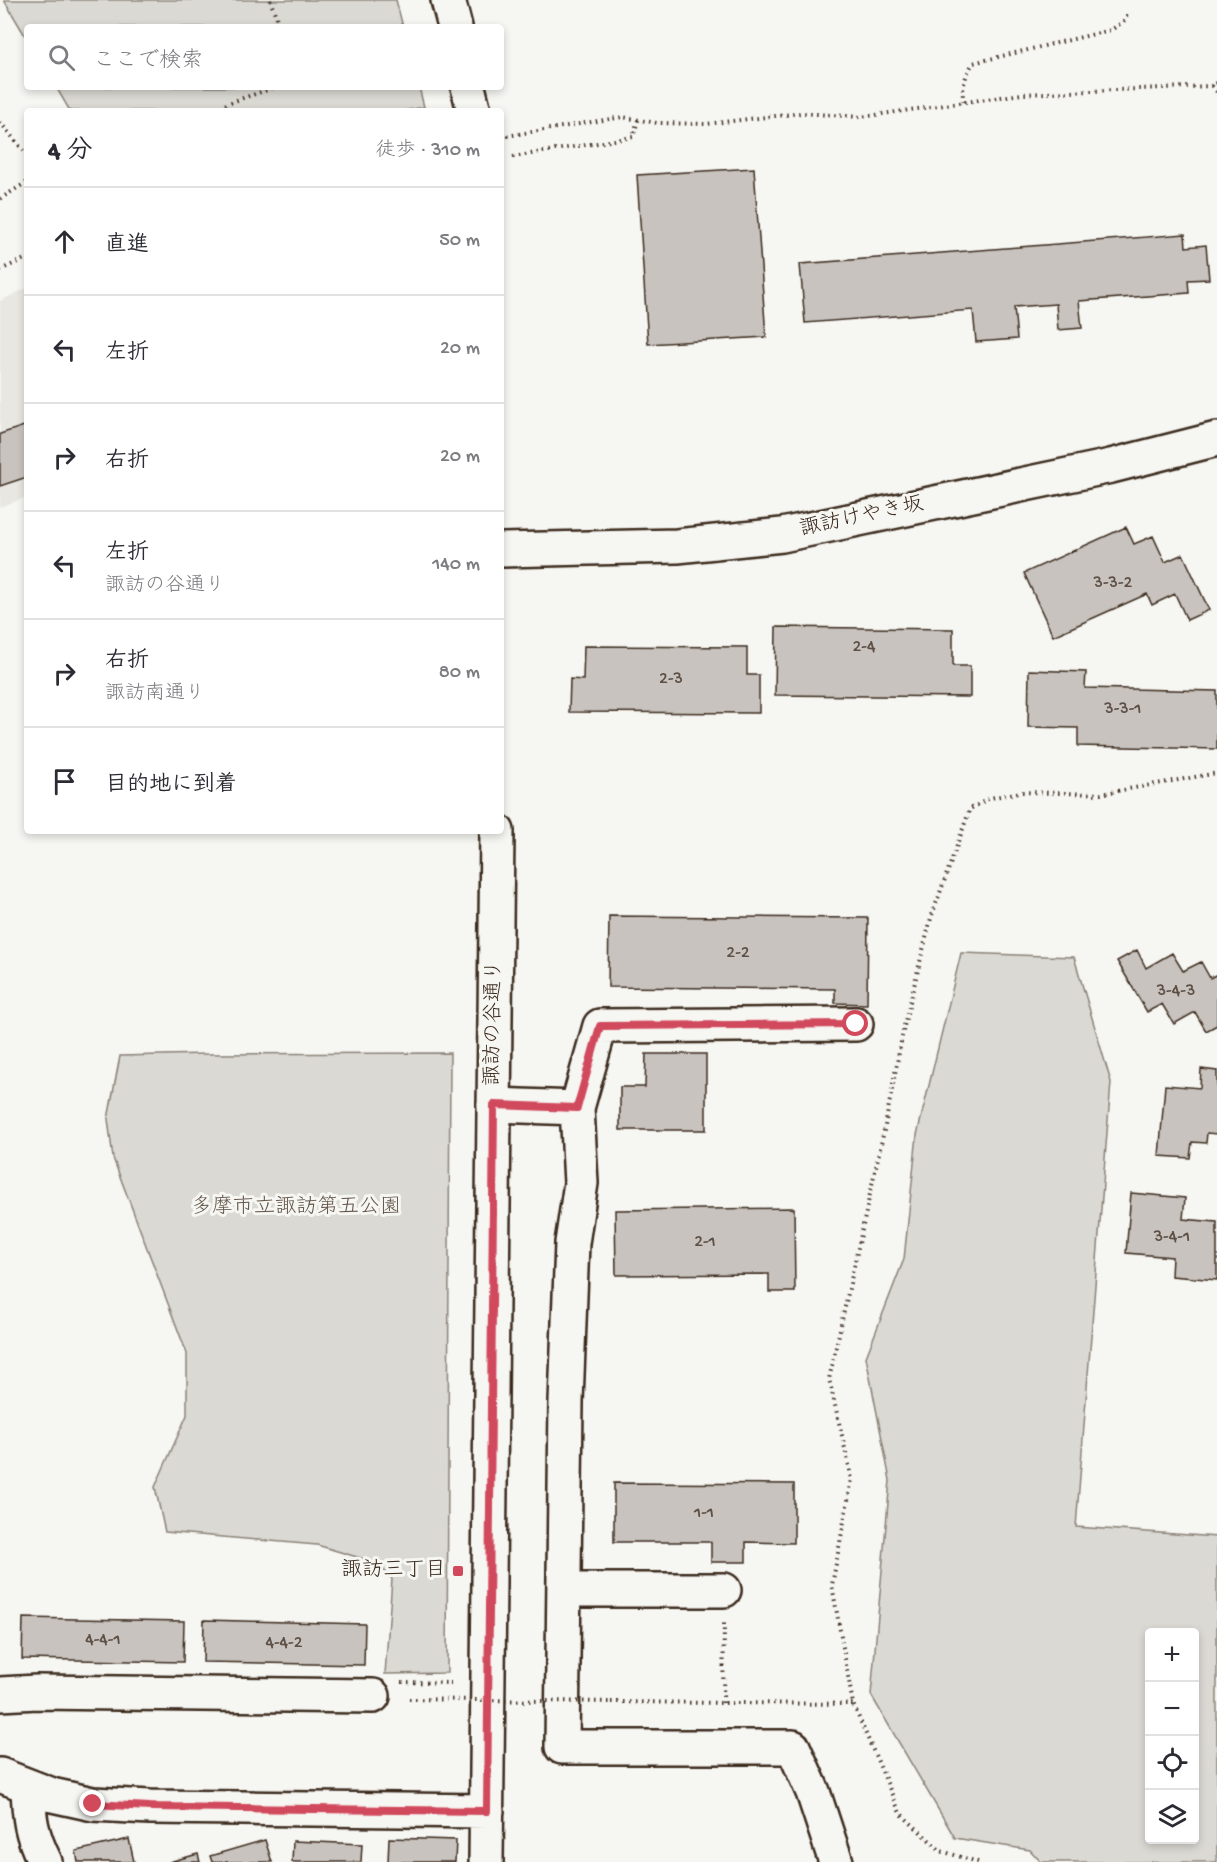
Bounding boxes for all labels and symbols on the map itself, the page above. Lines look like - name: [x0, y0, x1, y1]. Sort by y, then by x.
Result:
- street label: 諏訪けやき坂: [798, 492, 926, 543]
- house number: 3-3-2: [1093, 573, 1133, 594]
- house number: 2-4: [853, 637, 876, 658]
- house number: 2-3: [659, 669, 683, 690]
- house number: 3-3-1: [1103, 699, 1142, 720]
- house number: 2-2: [726, 943, 750, 964]
- street label: 諏訪の谷通り: [480, 960, 509, 1086]
- house number: 3-4-3: [1156, 981, 1195, 1002]
- route start: [842, 1010, 868, 1036]
- park label: 多摩市立諏訪第五公園: [191, 1194, 401, 1221]
- house number: 3-4-1: [1153, 1227, 1190, 1248]
- house number: 2-1: [694, 1232, 716, 1253]
- house number: 1-1: [693, 1503, 714, 1524]
- place label: 諏訪三丁目: [341, 1558, 446, 1584]
- marker: 諏訪三丁目: [451, 1564, 465, 1578]
- house number: 4-4-1: [85, 1630, 121, 1651]
- house number: 4-4-2: [265, 1633, 303, 1654]
- route end: [79, 1790, 105, 1816]

